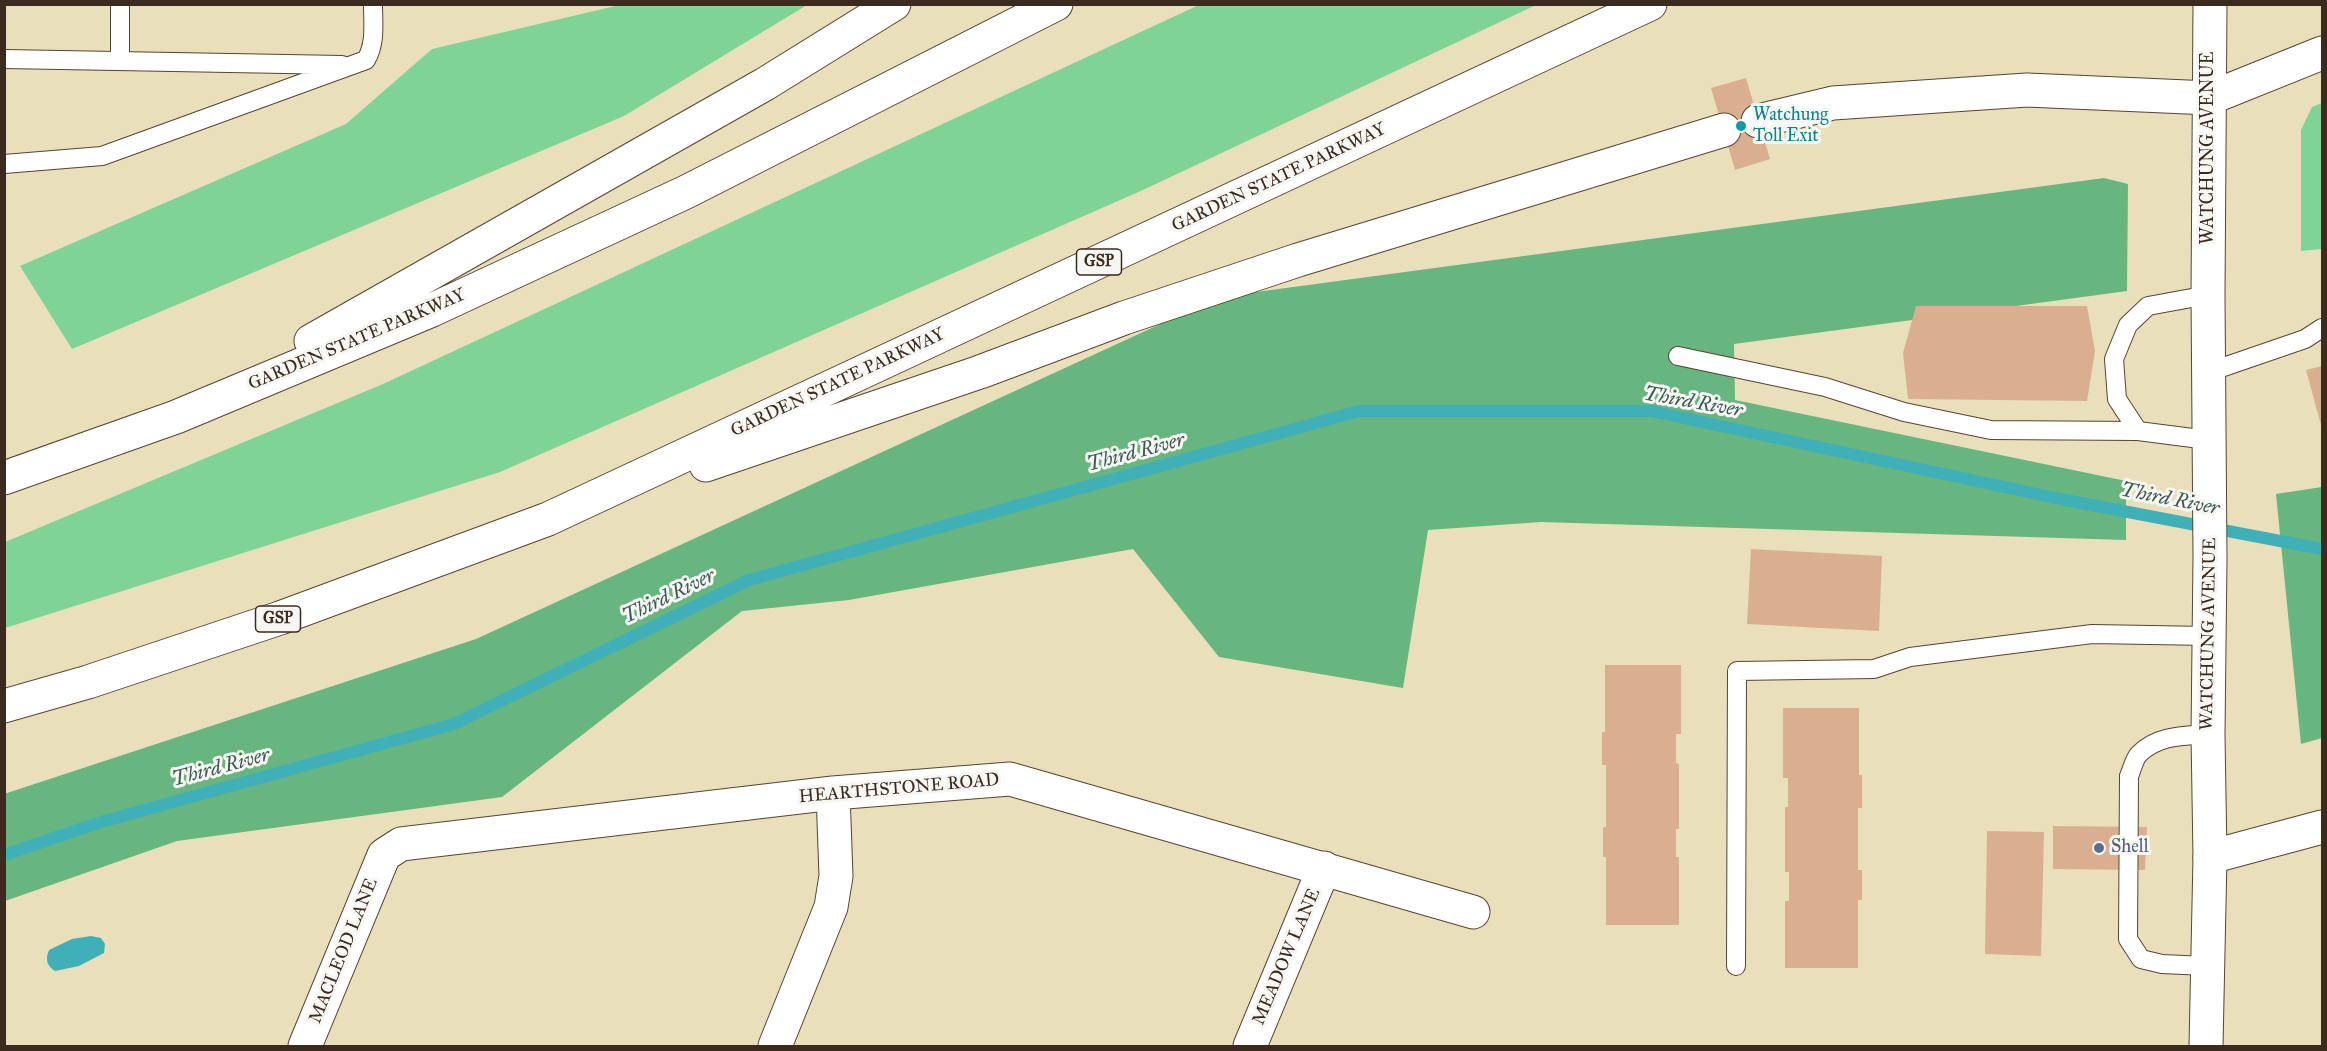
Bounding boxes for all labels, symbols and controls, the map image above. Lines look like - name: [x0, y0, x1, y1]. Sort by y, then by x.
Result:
- street label: WATCHUNG AVENUE: [2198, 51, 2220, 245]
- place label: Watchung Toll Exit: [1753, 105, 1828, 148]
- street label: GARDEN STATE PARKWAY: [1169, 119, 1389, 237]
- marker: Watchung Toll Exit: [1734, 119, 1748, 133]
- road number: GSP: [1076, 249, 1122, 275]
- street label: GARDEN STATE PARKWAY: [245, 284, 469, 396]
- street label: GARDEN STATE PARKWAY: [728, 324, 948, 442]
- water label: Third River: [1642, 383, 1744, 423]
- water label: Third River: [1085, 428, 1187, 478]
- water label: Third River: [2119, 479, 2221, 521]
- street label: WATCHUNG AVENUE: [2197, 537, 2221, 731]
- water label: Third River: [619, 564, 719, 630]
- road number: GSP: [256, 606, 300, 632]
- water label: Third River: [170, 743, 272, 793]
- street label: HEARTHSTONE ROAD: [798, 769, 1000, 809]
- place label: Shell: [2111, 837, 2149, 859]
- marker: Shell: [2092, 841, 2106, 855]
- street label: MACLEOD LANE: [305, 875, 383, 1027]
- street label: MEADOW LANE: [1248, 885, 1326, 1029]

